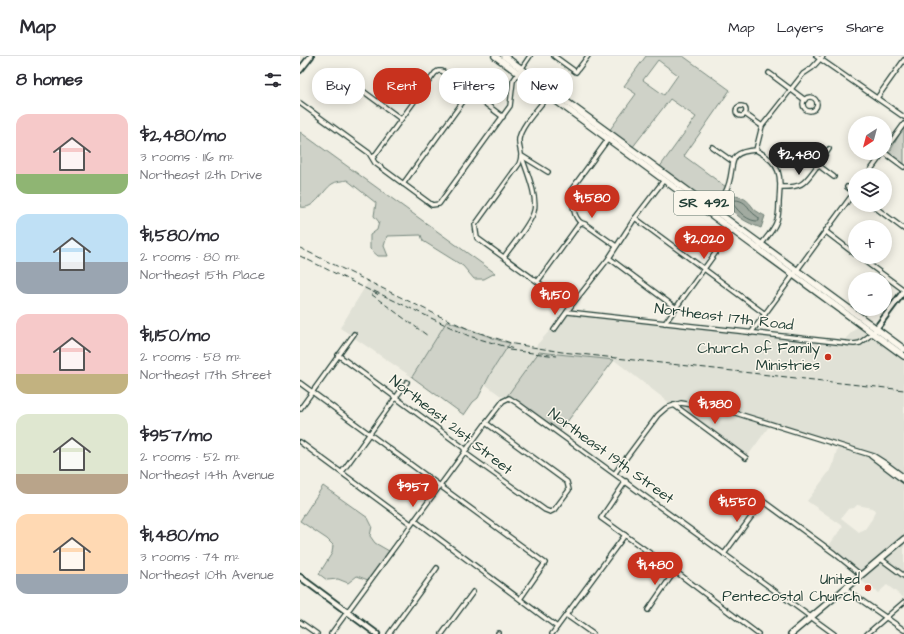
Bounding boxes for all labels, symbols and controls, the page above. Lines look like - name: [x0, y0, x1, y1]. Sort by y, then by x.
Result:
- text: Map: [20, 14, 56, 41]
- text: Map: [728, 18, 755, 38]
- text: Layers: [777, 18, 824, 38]
- text: Share: [846, 18, 884, 38]
- text: 8 homes: [16, 68, 83, 92]
- chip: Buy: [312, 68, 365, 104]
- chip: Rent: [373, 68, 431, 104]
- chip: Filters: [439, 68, 509, 104]
- chip: New: [517, 68, 573, 104]
- icon: filters: [262, 69, 284, 91]
- north arrow: [848, 116, 892, 160]
- map controls: [848, 116, 892, 316]
- text: $2,480/mo: [140, 124, 226, 148]
- icon: home: [48, 130, 96, 178]
- pin: $2,480: [766, 142, 832, 176]
- text: $2,480: [778, 146, 820, 164]
- text: 3 rooms · 116 m²: [140, 148, 234, 166]
- text: Northeast 12th Drive: [140, 166, 262, 184]
- button: layers: [848, 168, 892, 212]
- pin: $1,580: [559, 185, 625, 219]
- text: $1,580: [573, 189, 611, 207]
- road number: SR 492: [674, 191, 734, 215]
- button: +: [848, 220, 892, 264]
- text: $1,580/mo: [140, 224, 219, 248]
- pin: $2,020: [671, 226, 737, 260]
- icon: home: [48, 230, 96, 278]
- text: $2,020: [684, 230, 724, 248]
- text: 2 rooms · 80 m²: [140, 248, 240, 266]
- text: Northeast 15th Place: [140, 266, 265, 284]
- button: −: [848, 272, 892, 316]
- pin: $1,150: [522, 282, 588, 316]
- text: $1,150: [540, 286, 570, 304]
- street label: Northeast 17th Road: [653, 298, 795, 336]
- text: $1,150/mo: [140, 324, 210, 348]
- icon: home: [48, 330, 96, 378]
- place label: Church of Family Ministries: [697, 338, 820, 376]
- text: 2 rooms · 58 m²: [140, 348, 241, 366]
- marker: Church of Family Ministries: [823, 352, 833, 362]
- text: Northeast 17th Street: [140, 366, 272, 384]
- street label: Northeast 21st Street: [385, 370, 517, 480]
- pin: $1,380: [682, 391, 748, 425]
- text: $1,380: [698, 395, 732, 413]
- street label: Northeast 19th Street: [544, 403, 678, 509]
- text: $957/mo: [140, 424, 212, 448]
- icon: home: [48, 430, 96, 478]
- text: 2 rooms · 52 m²: [140, 448, 240, 466]
- text: Northeast 14th Avenue: [140, 466, 275, 484]
- pin: $957: [389, 474, 437, 508]
- text: $957: [397, 478, 429, 496]
- pin: $1,550: [704, 489, 770, 523]
- text: $1,550: [718, 493, 756, 511]
- text: $1,480/mo: [140, 524, 219, 548]
- icon: home: [48, 530, 96, 578]
- text: 3 rooms · 74 m²: [140, 548, 240, 566]
- pin: $1,480: [622, 552, 688, 586]
- text: $1,480: [637, 556, 673, 574]
- text: Northeast 10th Avenue: [140, 566, 274, 584]
- place label: United Pentecostal Church: [722, 569, 861, 607]
- marker: United Pentecostal Church: [863, 583, 873, 593]

